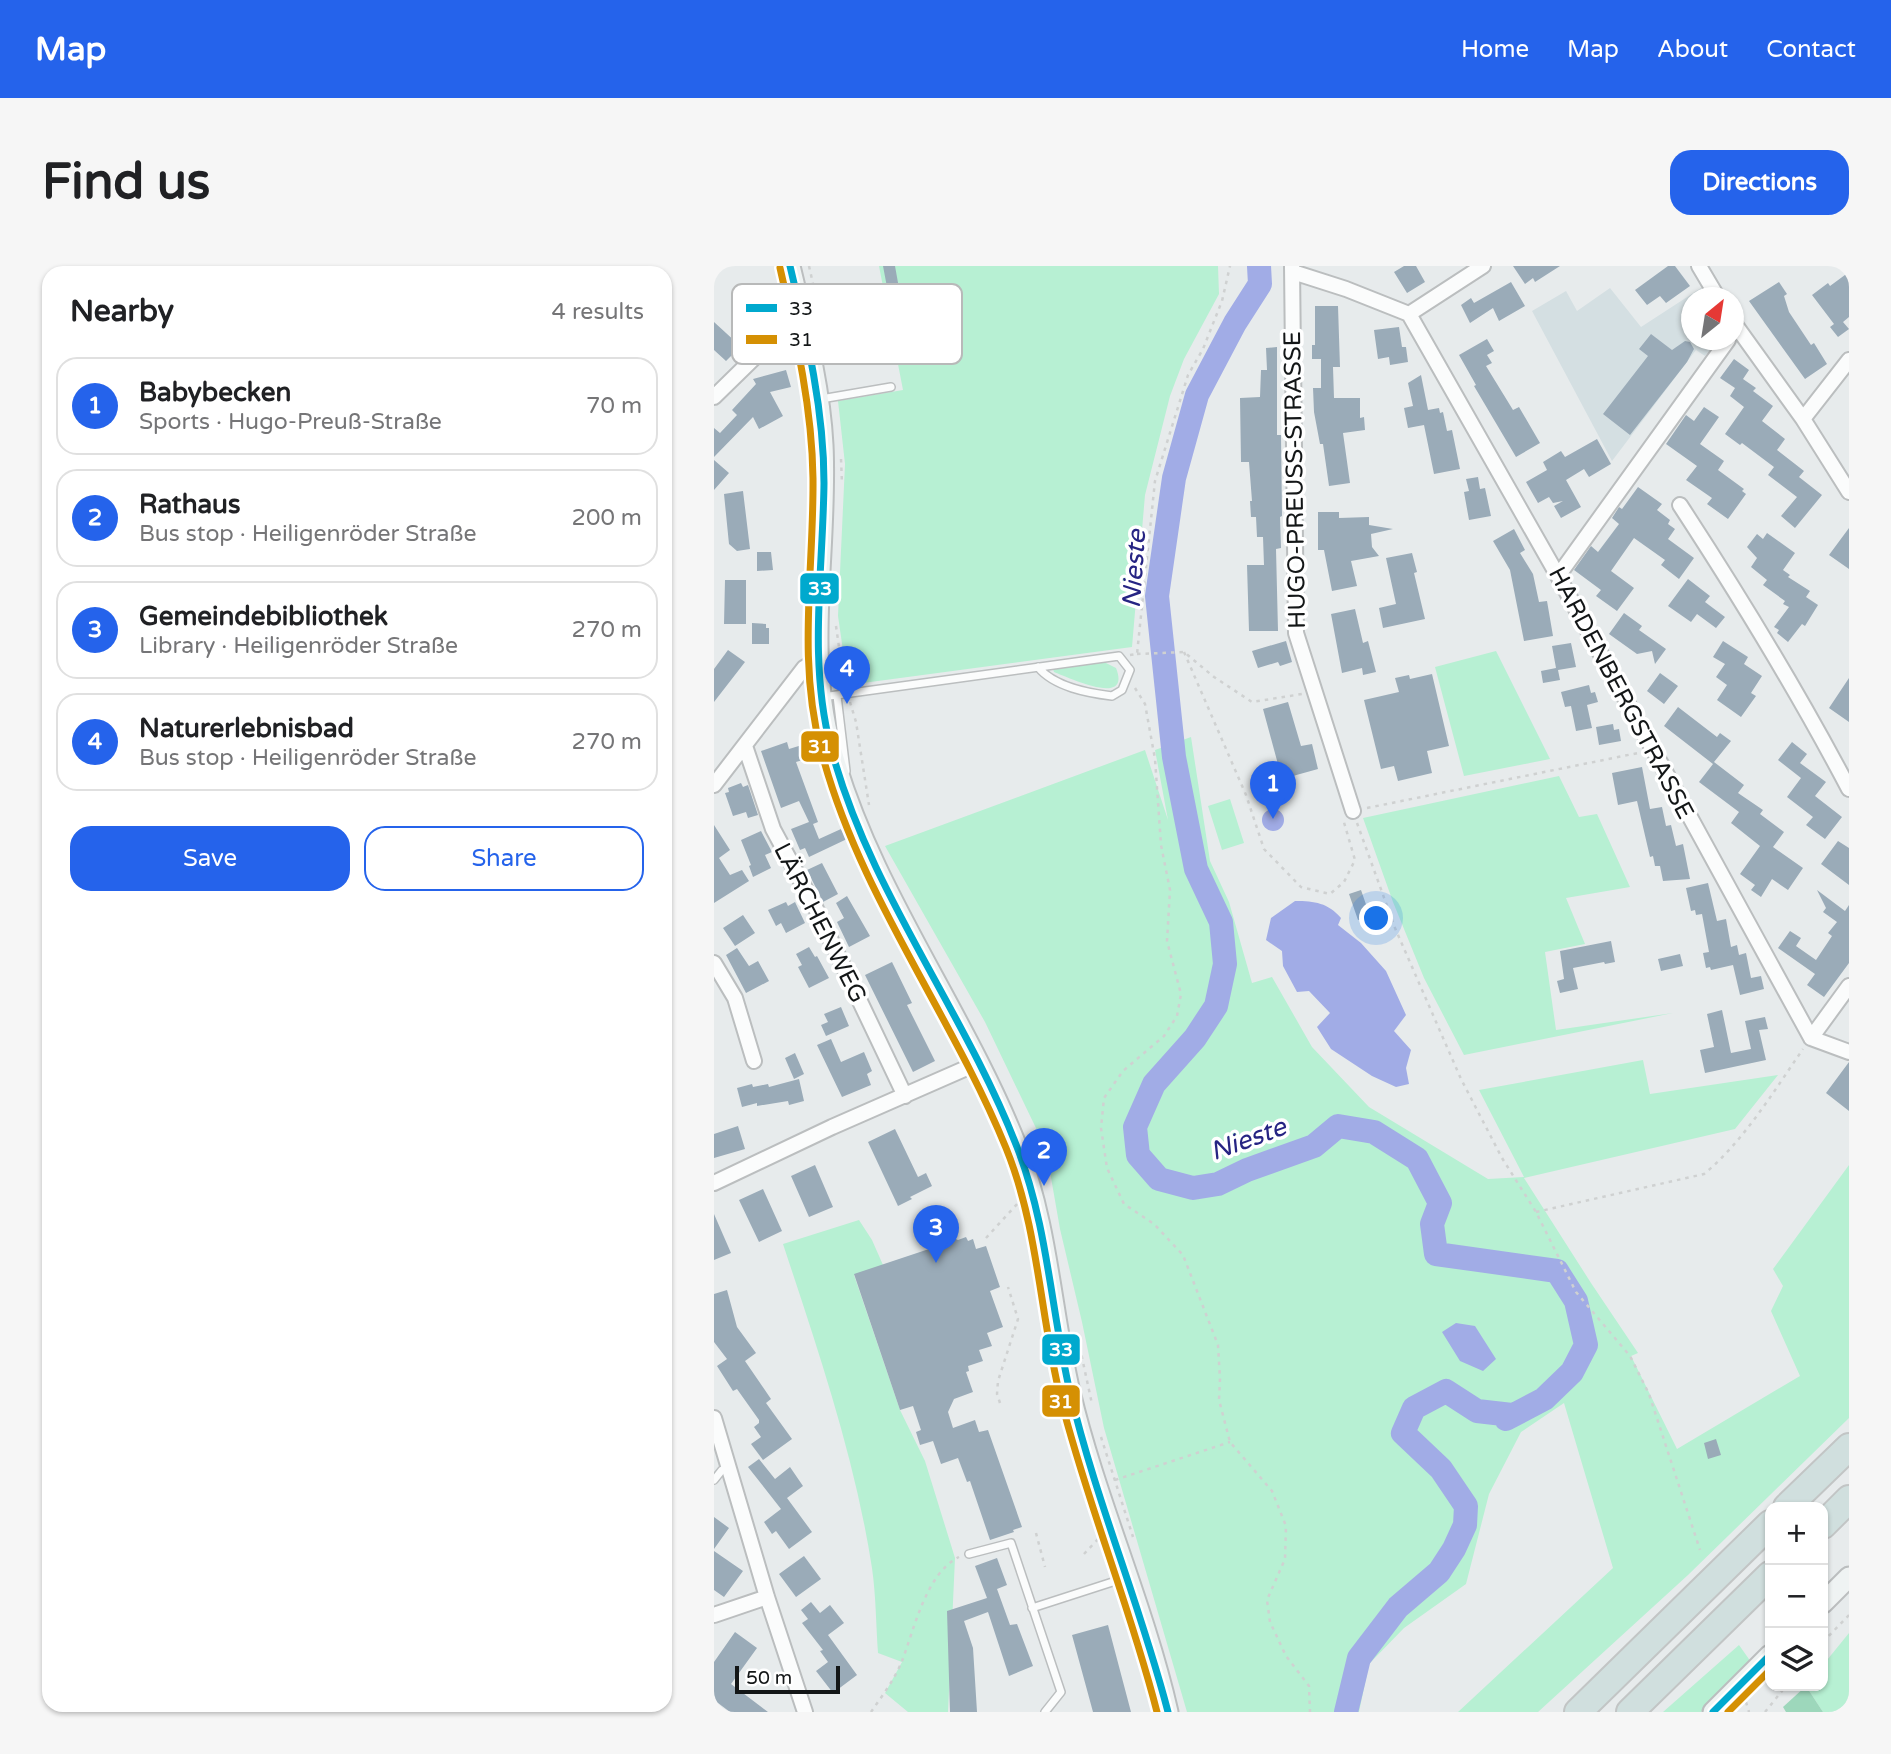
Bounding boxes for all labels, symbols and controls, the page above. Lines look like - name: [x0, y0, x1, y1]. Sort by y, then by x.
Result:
- text: Map: [35, 30, 106, 69]
- text: Home: [1461, 35, 1529, 64]
- text: Map: [1567, 35, 1619, 64]
- text: About: [1657, 35, 1728, 64]
- text: Contact: [1766, 35, 1856, 64]
- button: Directions: [1670, 150, 1849, 215]
- text: Find us: [42, 153, 210, 212]
- legend: [732, 284, 962, 364]
- north arrow: [1681, 287, 1744, 350]
- text: Nearby: [70, 293, 174, 330]
- text: 4 results: [551, 298, 644, 326]
- text: 33: [789, 298, 813, 320]
- text: 31: [789, 329, 813, 351]
- street label: HUGO-PREUSS-STRASSE: [1278, 331, 1312, 629]
- text: Babybecken: [139, 377, 291, 408]
- text: 1: [88, 392, 102, 420]
- text: 70 m: [586, 392, 642, 420]
- text: Sports · Hugo-Preuß-Straße: [139, 408, 442, 436]
- text: Rathaus: [139, 489, 240, 520]
- text: 2: [88, 504, 102, 532]
- text: 200 m: [572, 504, 642, 532]
- text: Bus stop · Heiligenröder Straße: [139, 520, 477, 548]
- water label: Nieste: [1116, 527, 1152, 609]
- street label: HARDENBERGSTRASSE: [1542, 562, 1700, 824]
- line badge: 33: [799, 572, 840, 605]
- text: 33: [808, 578, 832, 600]
- text: Gemeindebibliothek: [139, 601, 388, 632]
- text: 3: [88, 616, 102, 644]
- text: 270 m: [572, 616, 642, 644]
- text: Library · Heiligenröder Straße: [139, 632, 458, 660]
- pin: 4: [824, 646, 870, 704]
- text: Naturerlebnisbad: [139, 713, 354, 744]
- text: 4: [88, 728, 102, 756]
- text: 270 m: [572, 728, 642, 756]
- line badge: 31: [800, 730, 840, 763]
- text: 31: [808, 736, 832, 758]
- text: Bus stop · Heiligenröder Straße: [139, 744, 477, 772]
- pin: 1: [1250, 761, 1296, 819]
- button: Save: [70, 826, 350, 891]
- button: Share: [364, 826, 644, 891]
- street label: LÄRCHENWEG: [767, 838, 873, 1008]
- your location: [1359, 901, 1393, 935]
- water label: Nieste: [1206, 1111, 1291, 1167]
- pin: 2: [1021, 1128, 1067, 1186]
- pin: 3: [913, 1205, 959, 1263]
- line badge: 33: [1041, 1333, 1081, 1366]
- text: 33: [1049, 1339, 1073, 1361]
- line badge: 31: [1041, 1384, 1081, 1418]
- text: 31: [1049, 1391, 1073, 1413]
- map controls: [1765, 1502, 1828, 1691]
- button: +: [1765, 1502, 1828, 1565]
- button: −: [1765, 1565, 1828, 1628]
- button: layers: [1765, 1628, 1828, 1691]
- scale bar: [735, 1663, 840, 1695]
- text: 50 m: [746, 1667, 792, 1689]

